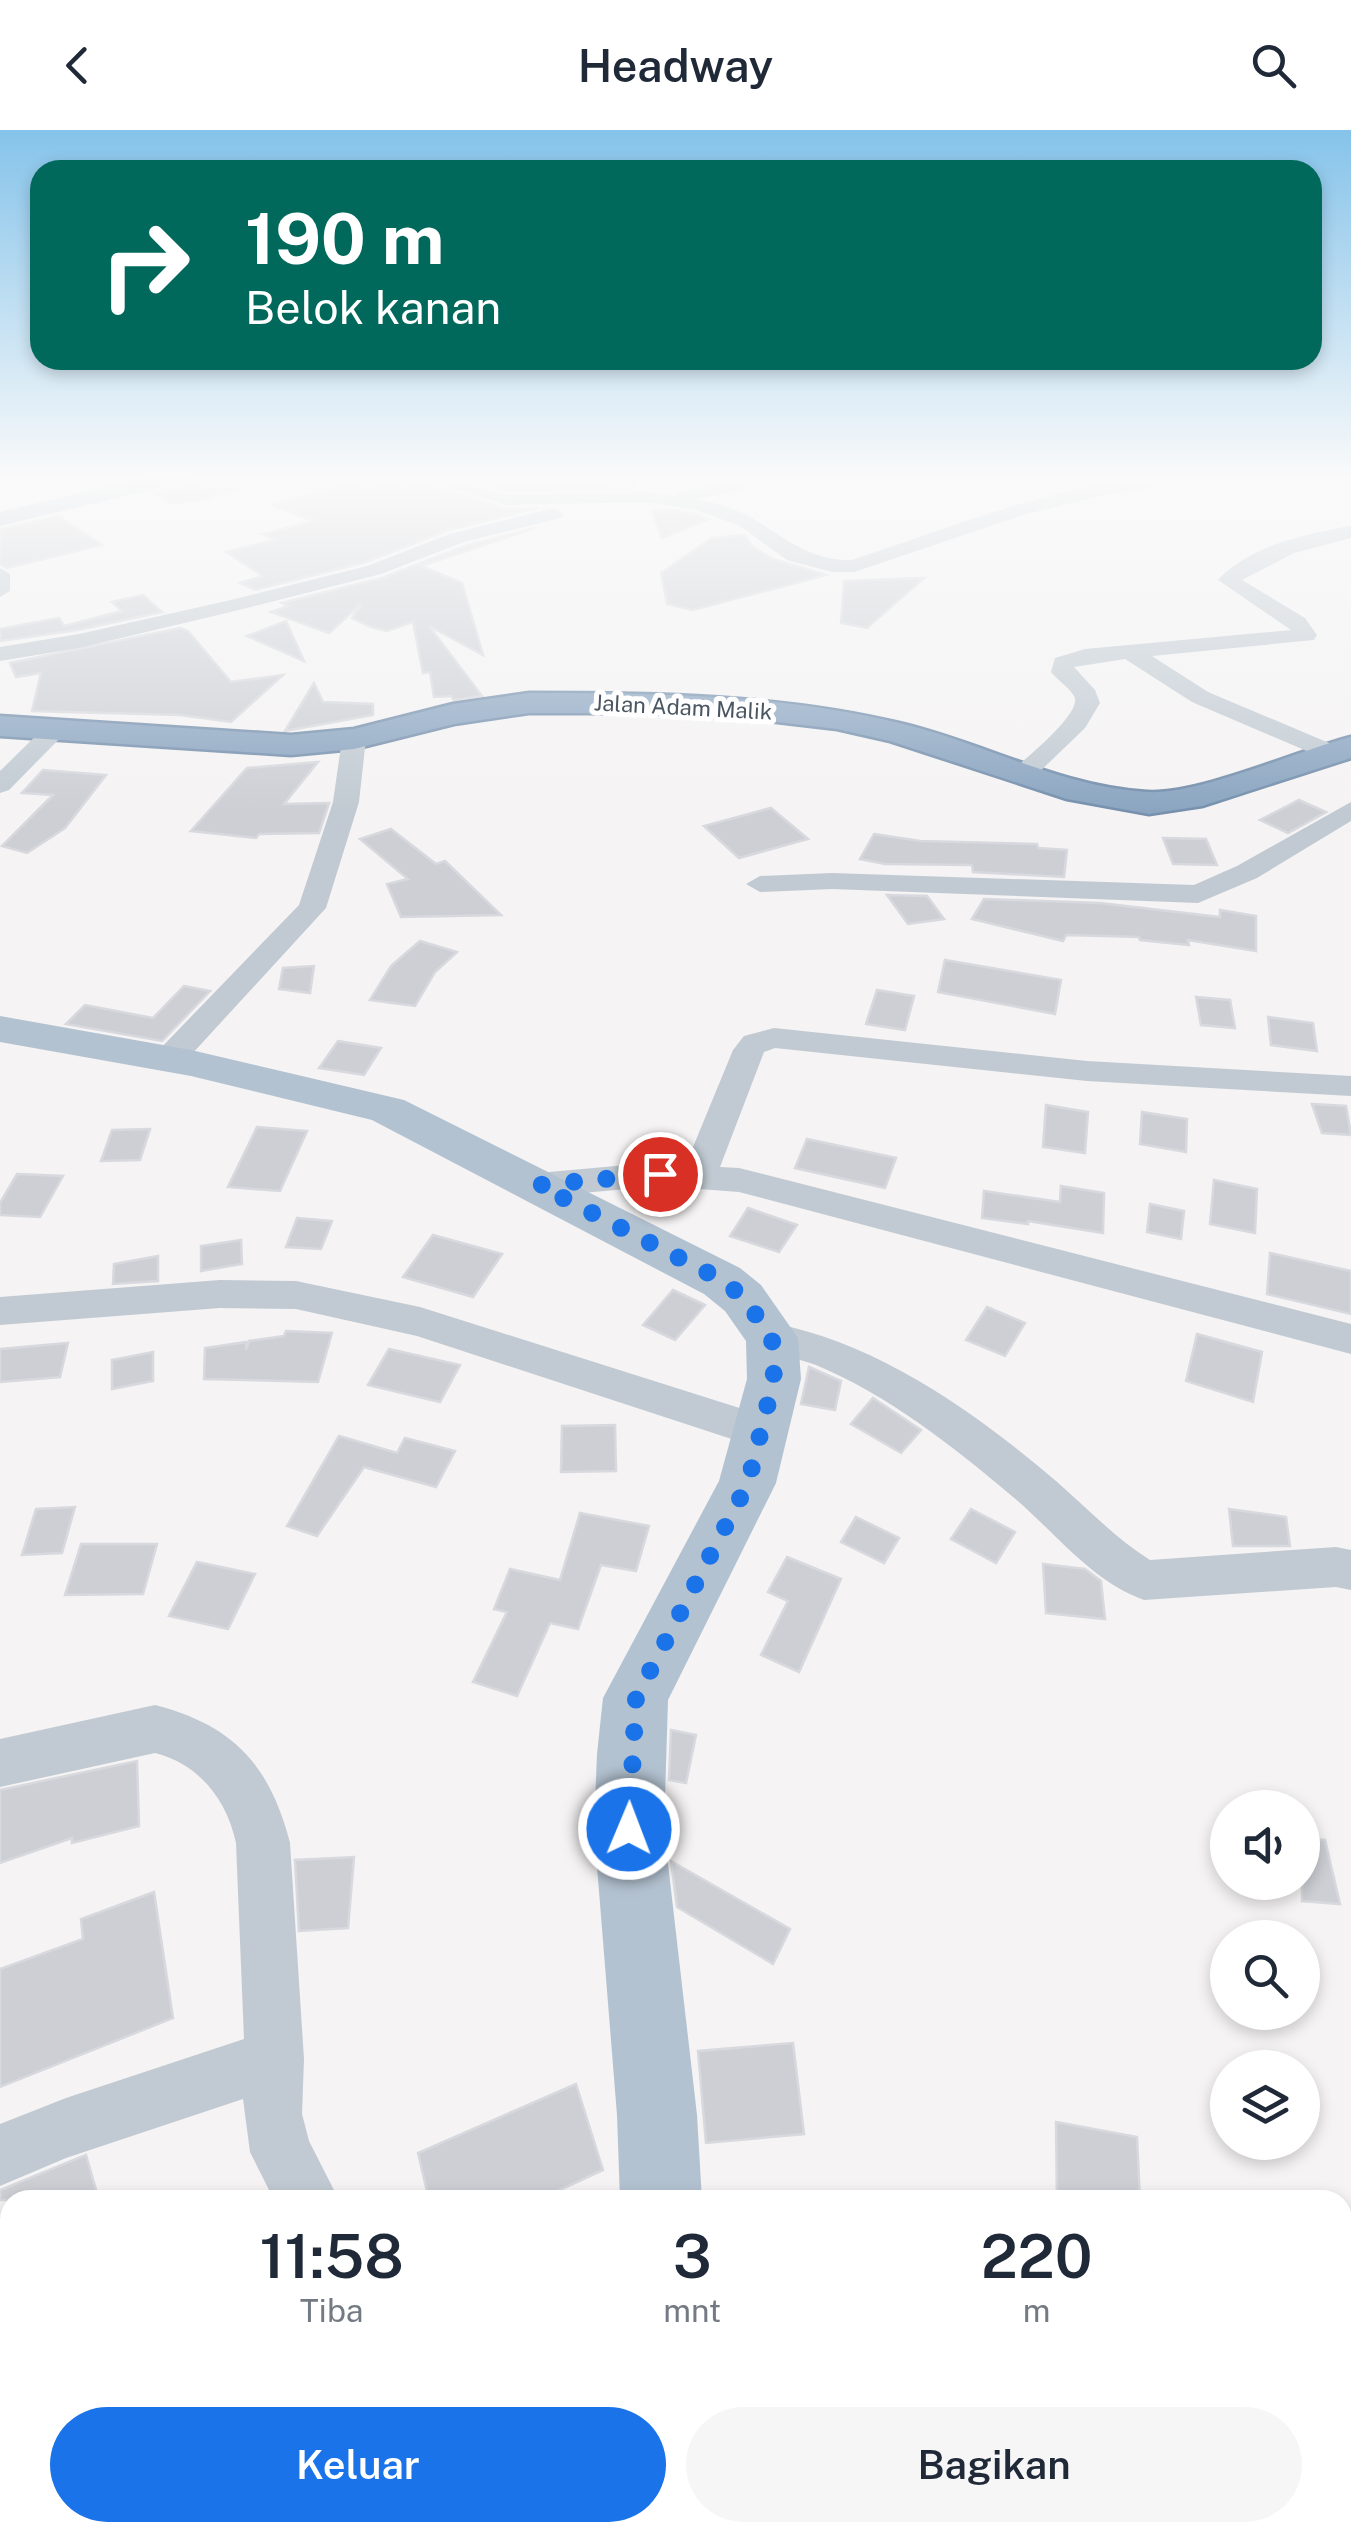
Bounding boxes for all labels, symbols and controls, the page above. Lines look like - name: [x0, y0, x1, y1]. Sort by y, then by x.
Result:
- icon: back: [50, 38, 105, 93]
- icon: search: [1246, 38, 1301, 93]
- text: Headway: [578, 39, 773, 92]
- text: 190 m: [245, 197, 444, 280]
- icon: right: [80, 200, 210, 330]
- text: Belok kanan: [245, 281, 501, 334]
- street label: Jalan Adam Malik: [593, 689, 773, 725]
- pin: [618, 1132, 703, 1217]
- icon: arrive: [633, 1147, 688, 1202]
- position arrow: [577, 1777, 681, 1881]
- map controls: [1210, 1790, 1320, 2160]
- button: sound: [1210, 1790, 1320, 1900]
- button: search: [1210, 1920, 1320, 2030]
- button: layers: [1210, 2050, 1320, 2160]
- text: 11:58: [259, 2221, 404, 2292]
- text: 3: [673, 2221, 712, 2292]
- text: 220: [981, 2221, 1093, 2292]
- text: Tiba: [300, 2292, 363, 2329]
- text: mnt: [663, 2292, 721, 2329]
- text: m: [1023, 2292, 1050, 2329]
- button: Keluar: [50, 2407, 666, 2522]
- button: Bagikan: [686, 2407, 1302, 2522]

